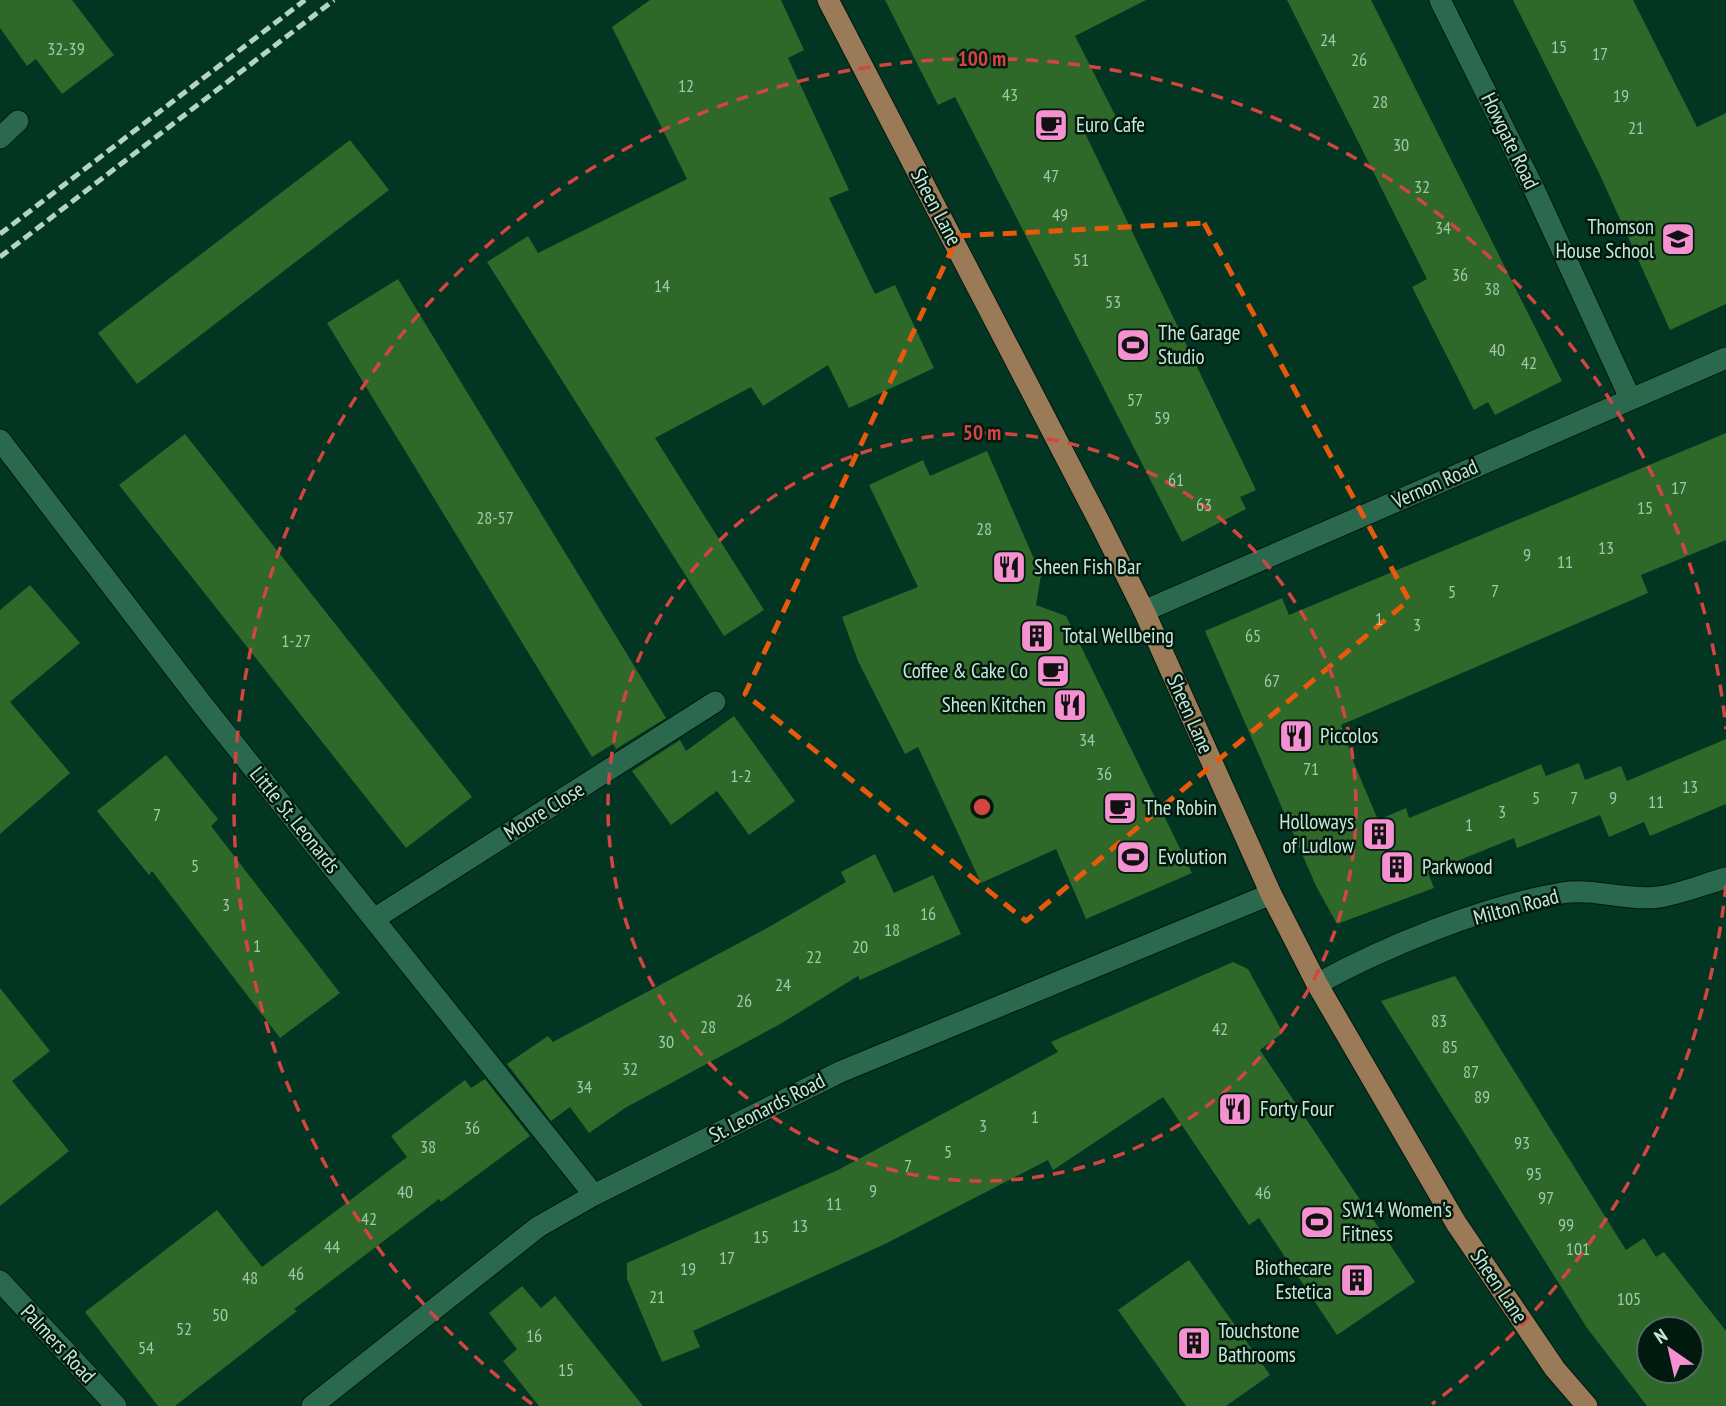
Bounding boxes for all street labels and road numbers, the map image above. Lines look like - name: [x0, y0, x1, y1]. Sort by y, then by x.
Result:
- street label: Howgate Road: [1475, 88, 1545, 194]
- street label: Sheen Lane: [905, 163, 968, 250]
- street label: Vernon Road: [1387, 453, 1482, 515]
- street label: Sheen Lane: [1161, 670, 1220, 758]
- street label: Little St. Leonards: [244, 761, 347, 878]
- street label: Moore Close: [499, 775, 589, 846]
- street label: Milton Road: [1470, 882, 1561, 931]
- street label: St. Leonards Road: [704, 1067, 829, 1148]
- street label: Sheen Lane: [1465, 1243, 1534, 1328]
- street label: Palmers Road: [15, 1299, 102, 1389]

